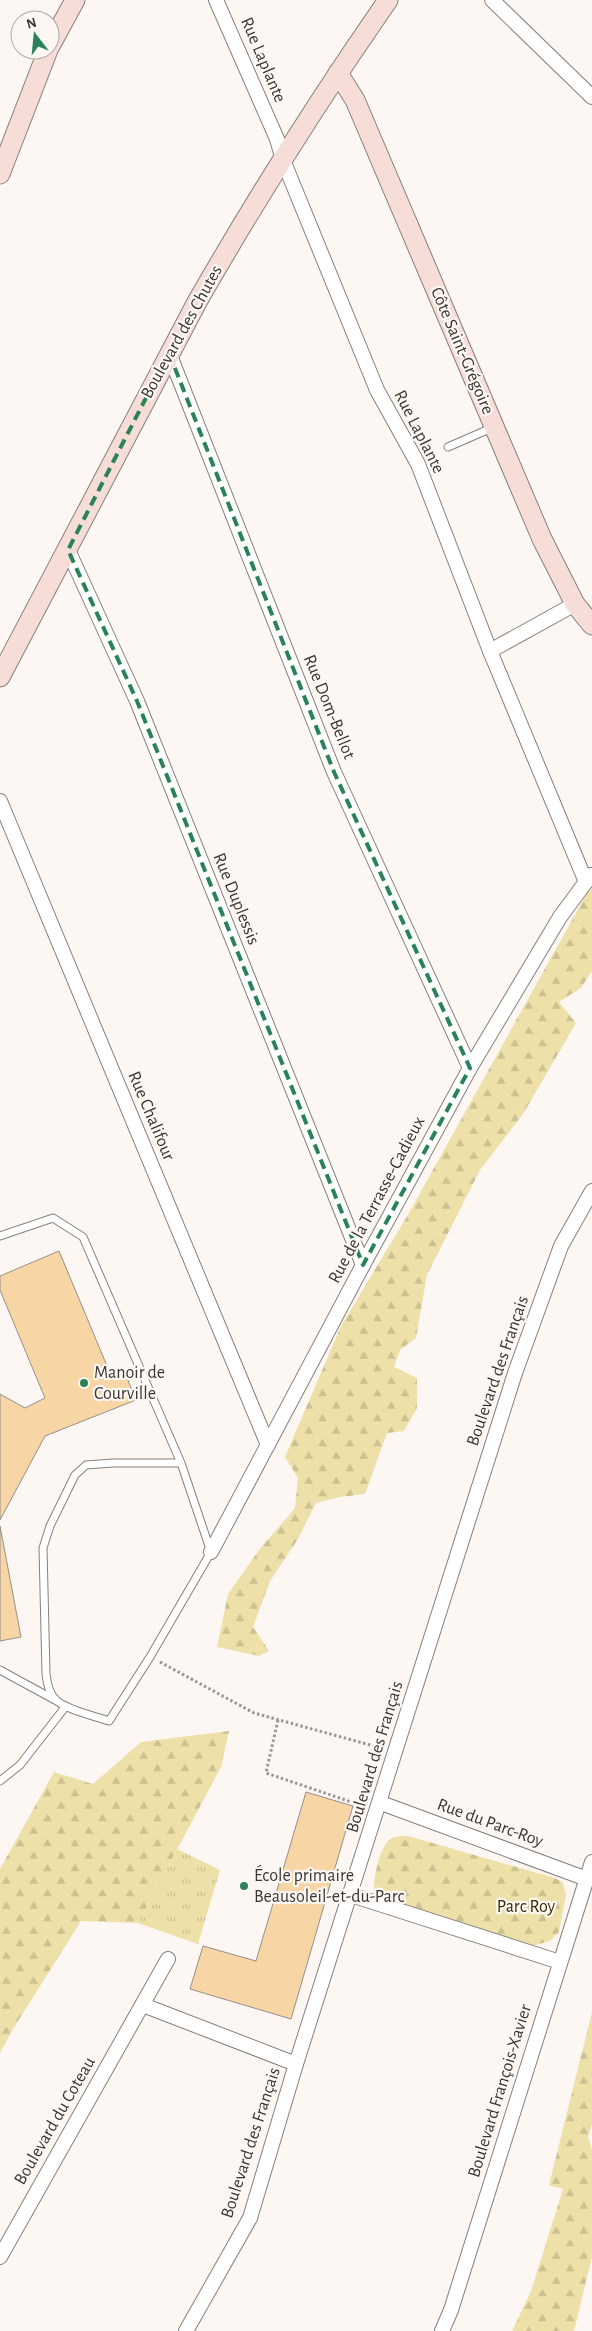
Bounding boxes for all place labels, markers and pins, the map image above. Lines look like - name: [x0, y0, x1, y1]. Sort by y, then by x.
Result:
- place label: Manoir de Courville: [94, 1364, 165, 1403]
- marker: Manoir de Courville: [78, 1377, 90, 1389]
- place label: École primaire Beausoleil-et-du-Parc: [254, 1864, 404, 1906]
- marker: École primaire Beausoleil-et-du-Parc: [238, 1880, 250, 1892]

